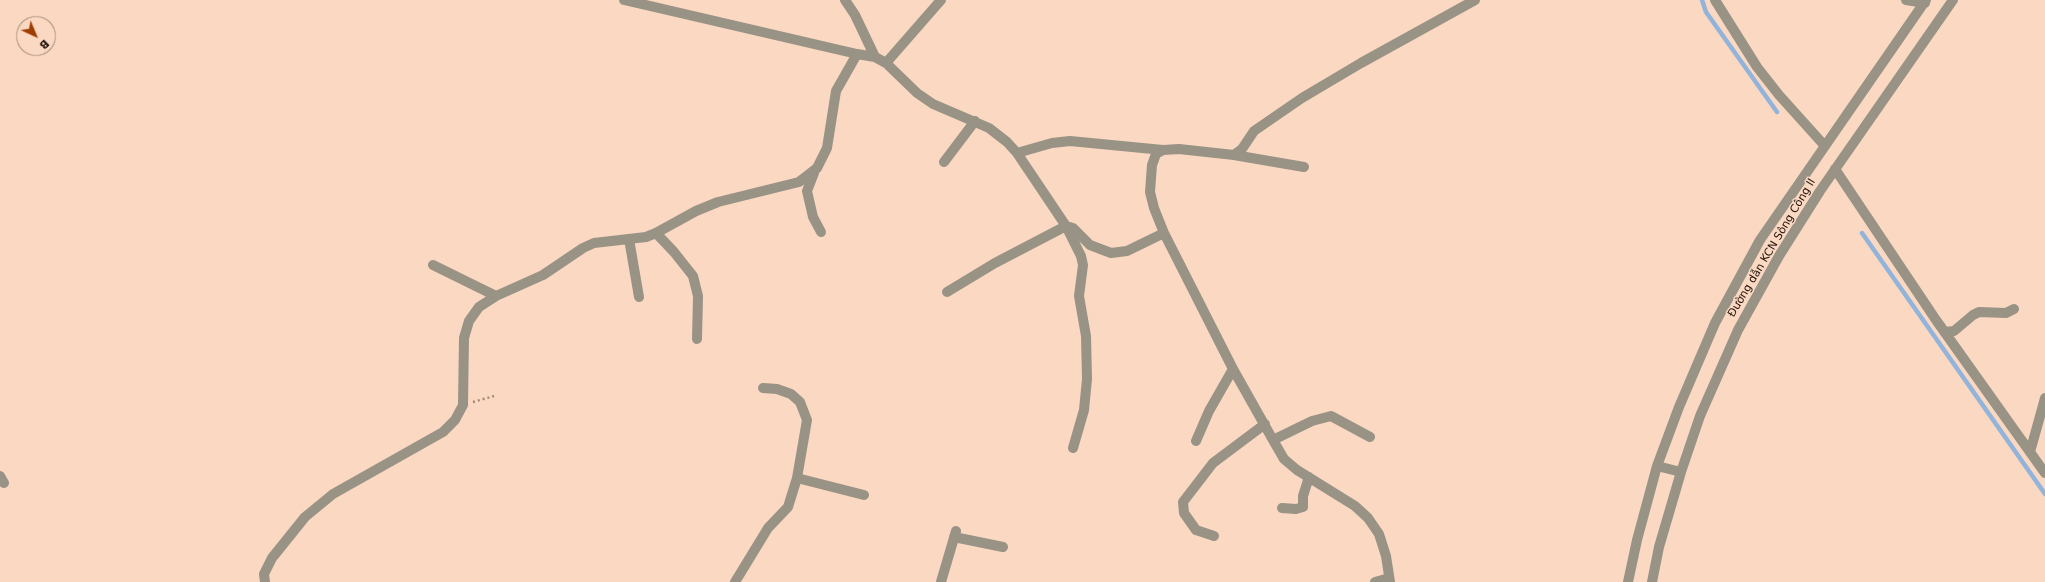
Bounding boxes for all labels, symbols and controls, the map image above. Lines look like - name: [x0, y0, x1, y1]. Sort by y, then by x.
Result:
- north arrow: [16, 16, 56, 56]
- text: B: [36, 37, 52, 52]
- street label: Đường dẫn KCN Sông Công II: [1725, 176, 1819, 320]

